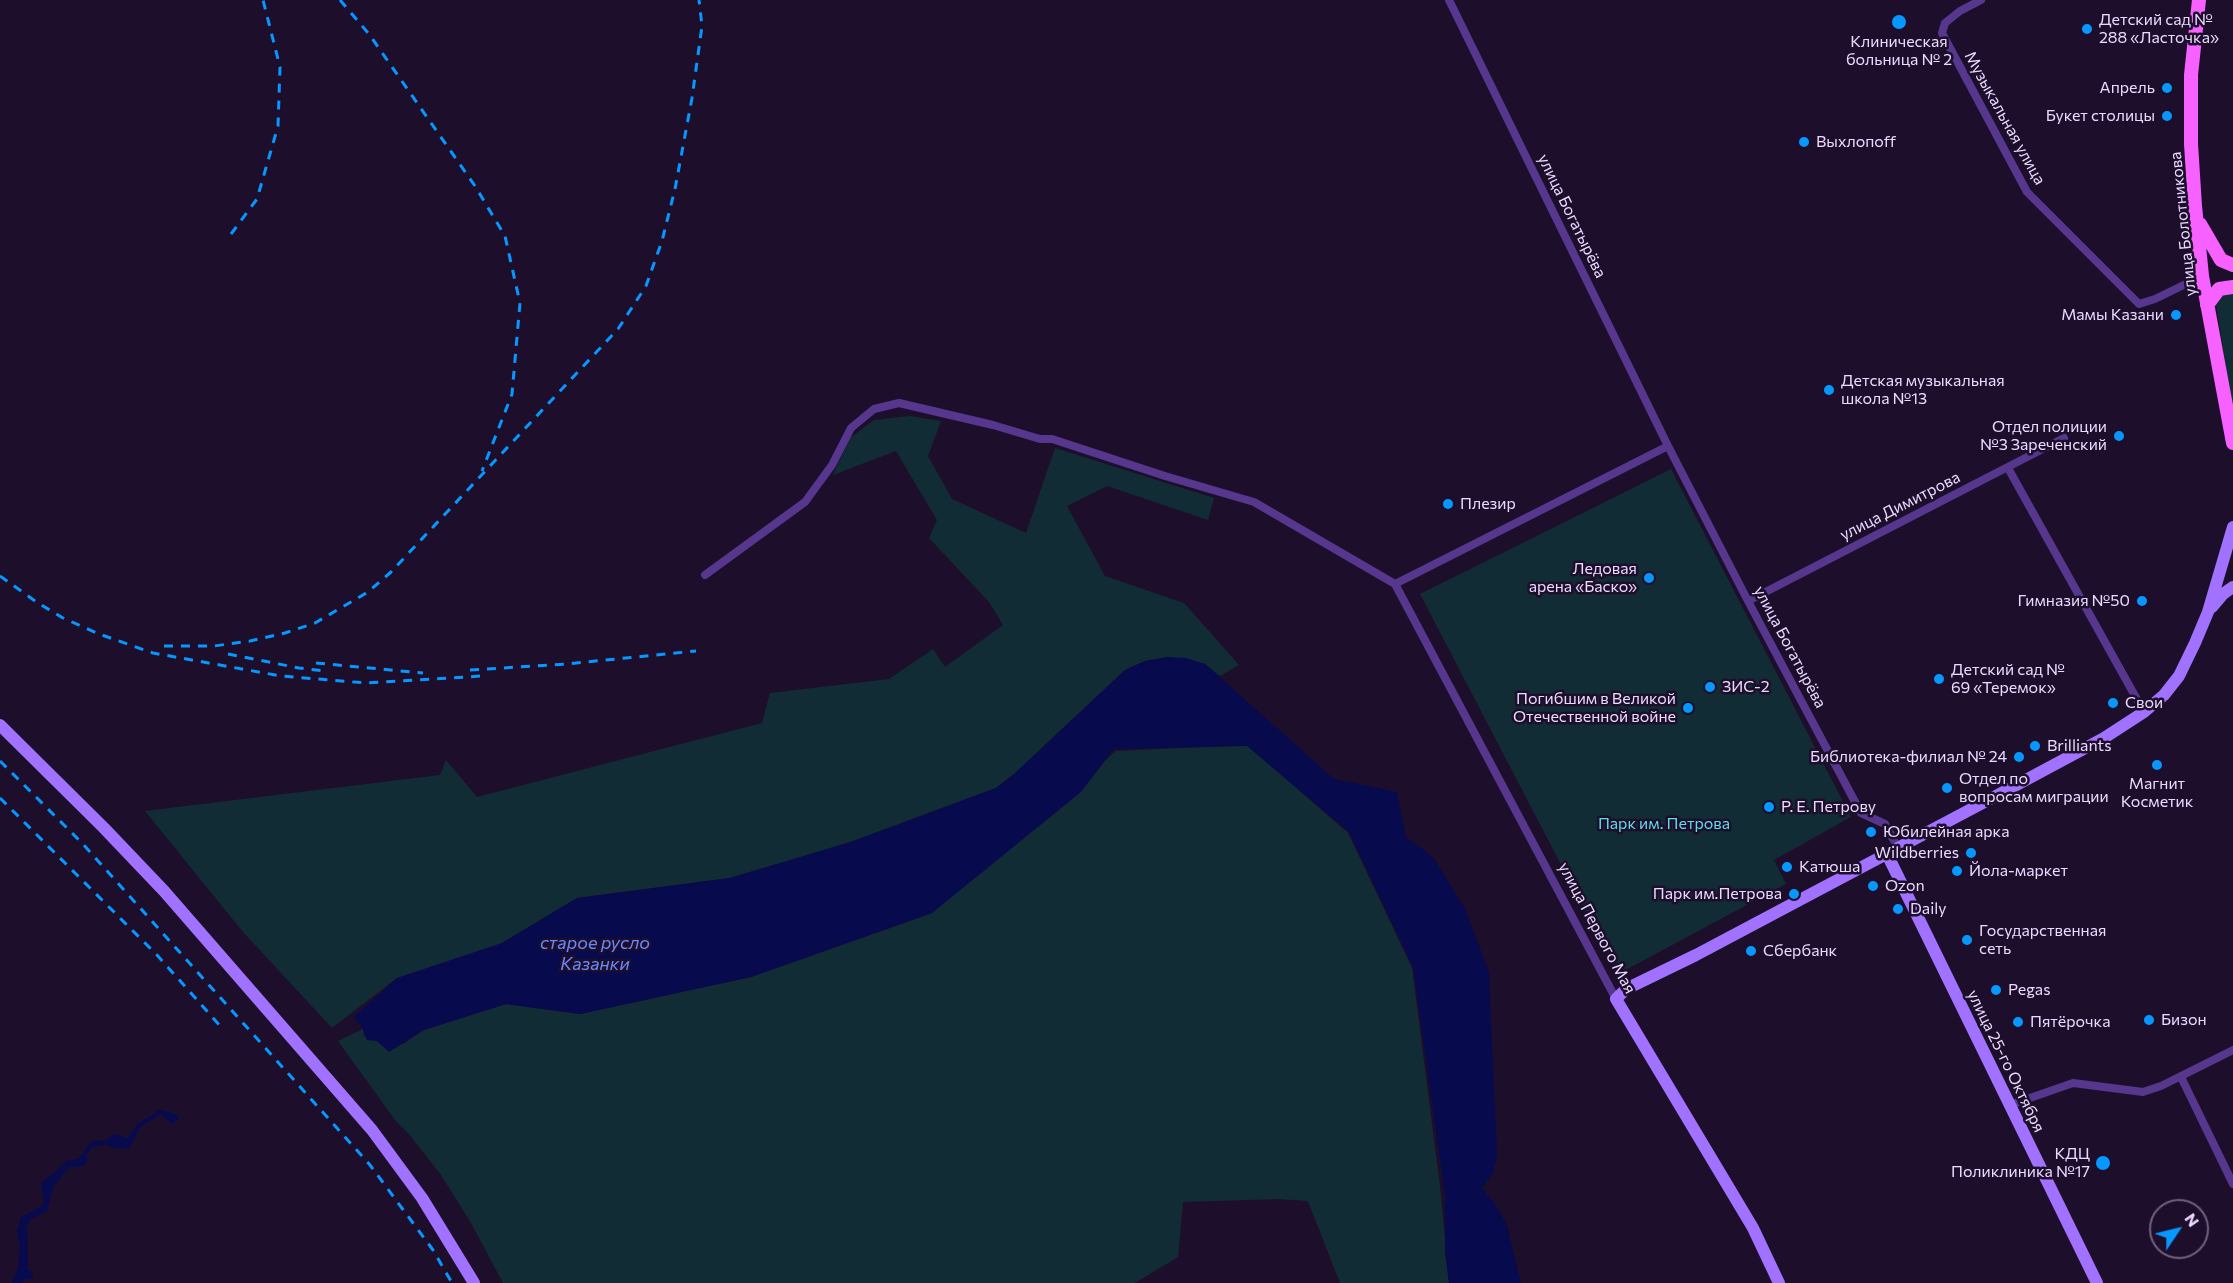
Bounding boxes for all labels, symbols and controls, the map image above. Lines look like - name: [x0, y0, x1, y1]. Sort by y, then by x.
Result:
- place label: Детский сад № 288 «Ласточка»: [2099, 10, 2219, 48]
- marker: Клиническая больница № 2: [1890, 13, 1908, 31]
- marker: Детский сад № 288 «Ласточка»: [2080, 22, 2094, 36]
- place label: Клиническая больница № 2: [1846, 32, 1952, 70]
- street label: Музыкальная улица: [1960, 48, 2050, 188]
- place label: Апрель: [2100, 78, 2155, 98]
- marker: Апрель: [2160, 81, 2174, 95]
- place label: Букет столицы: [2046, 106, 2155, 126]
- marker: Букет столицы: [2160, 109, 2174, 123]
- place label: Выхлопoff: [1816, 132, 1896, 152]
- marker: Выхлопoff: [1797, 135, 1811, 149]
- street label: улица Богатырёва: [1534, 151, 1610, 281]
- street label: улица Болотникова: [2166, 151, 2200, 297]
- place label: Мамы Казани: [2061, 305, 2164, 325]
- marker: Мамы Казани: [2169, 308, 2183, 322]
- place label: Детская музыкальная школа №13: [1841, 371, 2005, 409]
- marker: Детская музыкальная школа №13: [1822, 383, 1836, 397]
- place label: Отдел полиции №3 Зареченский: [1980, 417, 2107, 455]
- marker: Отдел полиции №3 Зареченский: [2112, 429, 2126, 443]
- street label: улица Димитрова: [1837, 467, 1963, 545]
- place label: Плезир: [1460, 494, 1516, 514]
- marker: Плезир: [1441, 497, 1455, 511]
- place label: Ледовая арена «Баско»: [1529, 559, 1637, 597]
- marker: Ледовая арена «Баско»: [1642, 571, 1656, 585]
- street label: улица Богатырёва: [1750, 583, 1830, 711]
- place label: Гимназия №50: [2018, 591, 2130, 611]
- marker: Гимназия №50: [2135, 594, 2149, 608]
- place label: Детский сад № 69 «Теремок»: [1951, 660, 2065, 698]
- marker: Детский сад № 69 «Теремок»: [1932, 672, 1946, 686]
- place label: ЗИС-2: [1722, 677, 1770, 697]
- marker: ЗИС-2: [1703, 680, 1717, 694]
- place label: Погибшим в Великой Отечественной войне: [1513, 689, 1676, 727]
- place label: Свои: [2125, 693, 2163, 713]
- marker: Свои: [2106, 696, 2120, 710]
- marker: Погибшим в Великой Отечественной войне: [1681, 701, 1695, 715]
- place label: Brilliants: [2047, 736, 2111, 756]
- marker: Brilliants: [2028, 739, 2042, 753]
- place label: Библиотека-филиал № 24: [1810, 747, 2007, 767]
- marker: Библиотека-филиал № 24: [2012, 750, 2026, 764]
- marker: Магнит Косметик: [2150, 758, 2164, 772]
- place label: Отдел по вопросам миграции: [1959, 769, 2109, 807]
- place label: Магнит Косметик: [2121, 774, 2193, 812]
- marker: Отдел по вопросам миграции: [1940, 781, 1954, 795]
- place label: Р. Е. Петрову: [1781, 797, 1876, 817]
- marker: Р. Е. Петрову: [1762, 800, 1776, 814]
- park label: Парк им. Петрова: [1598, 814, 1730, 834]
- place label: Юбилейная арка: [1883, 822, 2009, 842]
- marker: Юбилейная арка: [1864, 825, 1878, 839]
- place label: Wildberries: [1875, 843, 1959, 863]
- marker: Wildberries: [1964, 846, 1978, 860]
- place label: Катюша: [1799, 857, 1860, 877]
- street label: улица Первого Мая: [1554, 859, 1640, 997]
- marker: Катюша: [1780, 860, 1794, 874]
- place label: Йола-маркет: [1969, 861, 2068, 881]
- marker: Йола-маркет: [1950, 864, 1964, 878]
- place label: Ozon: [1885, 876, 1925, 896]
- marker: Ozon: [1866, 879, 1880, 893]
- place label: Парк им.Петрова: [1653, 884, 1782, 904]
- marker: Парк им.Петрова: [1787, 887, 1801, 901]
- place label: Daily: [1910, 899, 1947, 919]
- marker: Daily: [1891, 902, 1905, 916]
- place label: Государственная сеть: [1979, 921, 2106, 959]
- water label: старое русло Казанки: [540, 932, 650, 974]
- marker: Государственная сеть: [1960, 933, 1974, 947]
- place label: Сбербанк: [1763, 941, 1837, 961]
- marker: Сбербанк: [1744, 944, 1758, 958]
- place label: Pegas: [2008, 980, 2050, 1000]
- marker: Pegas: [1989, 983, 2003, 997]
- street label: улица 25-го Октября: [1963, 987, 2049, 1135]
- place label: Бизон: [2161, 1010, 2207, 1030]
- place label: Пятёрочка: [2030, 1012, 2110, 1032]
- marker: Бизон: [2142, 1013, 2156, 1027]
- marker: Пятёрочка: [2011, 1015, 2025, 1029]
- place label: КДЦ Поликлиника №17: [1951, 1144, 2090, 1182]
- marker: КДЦ Поликлиника №17: [2094, 1154, 2112, 1172]
- north arrow: [2149, 1199, 2209, 1259]
- text: N: [2181, 1209, 2204, 1230]

